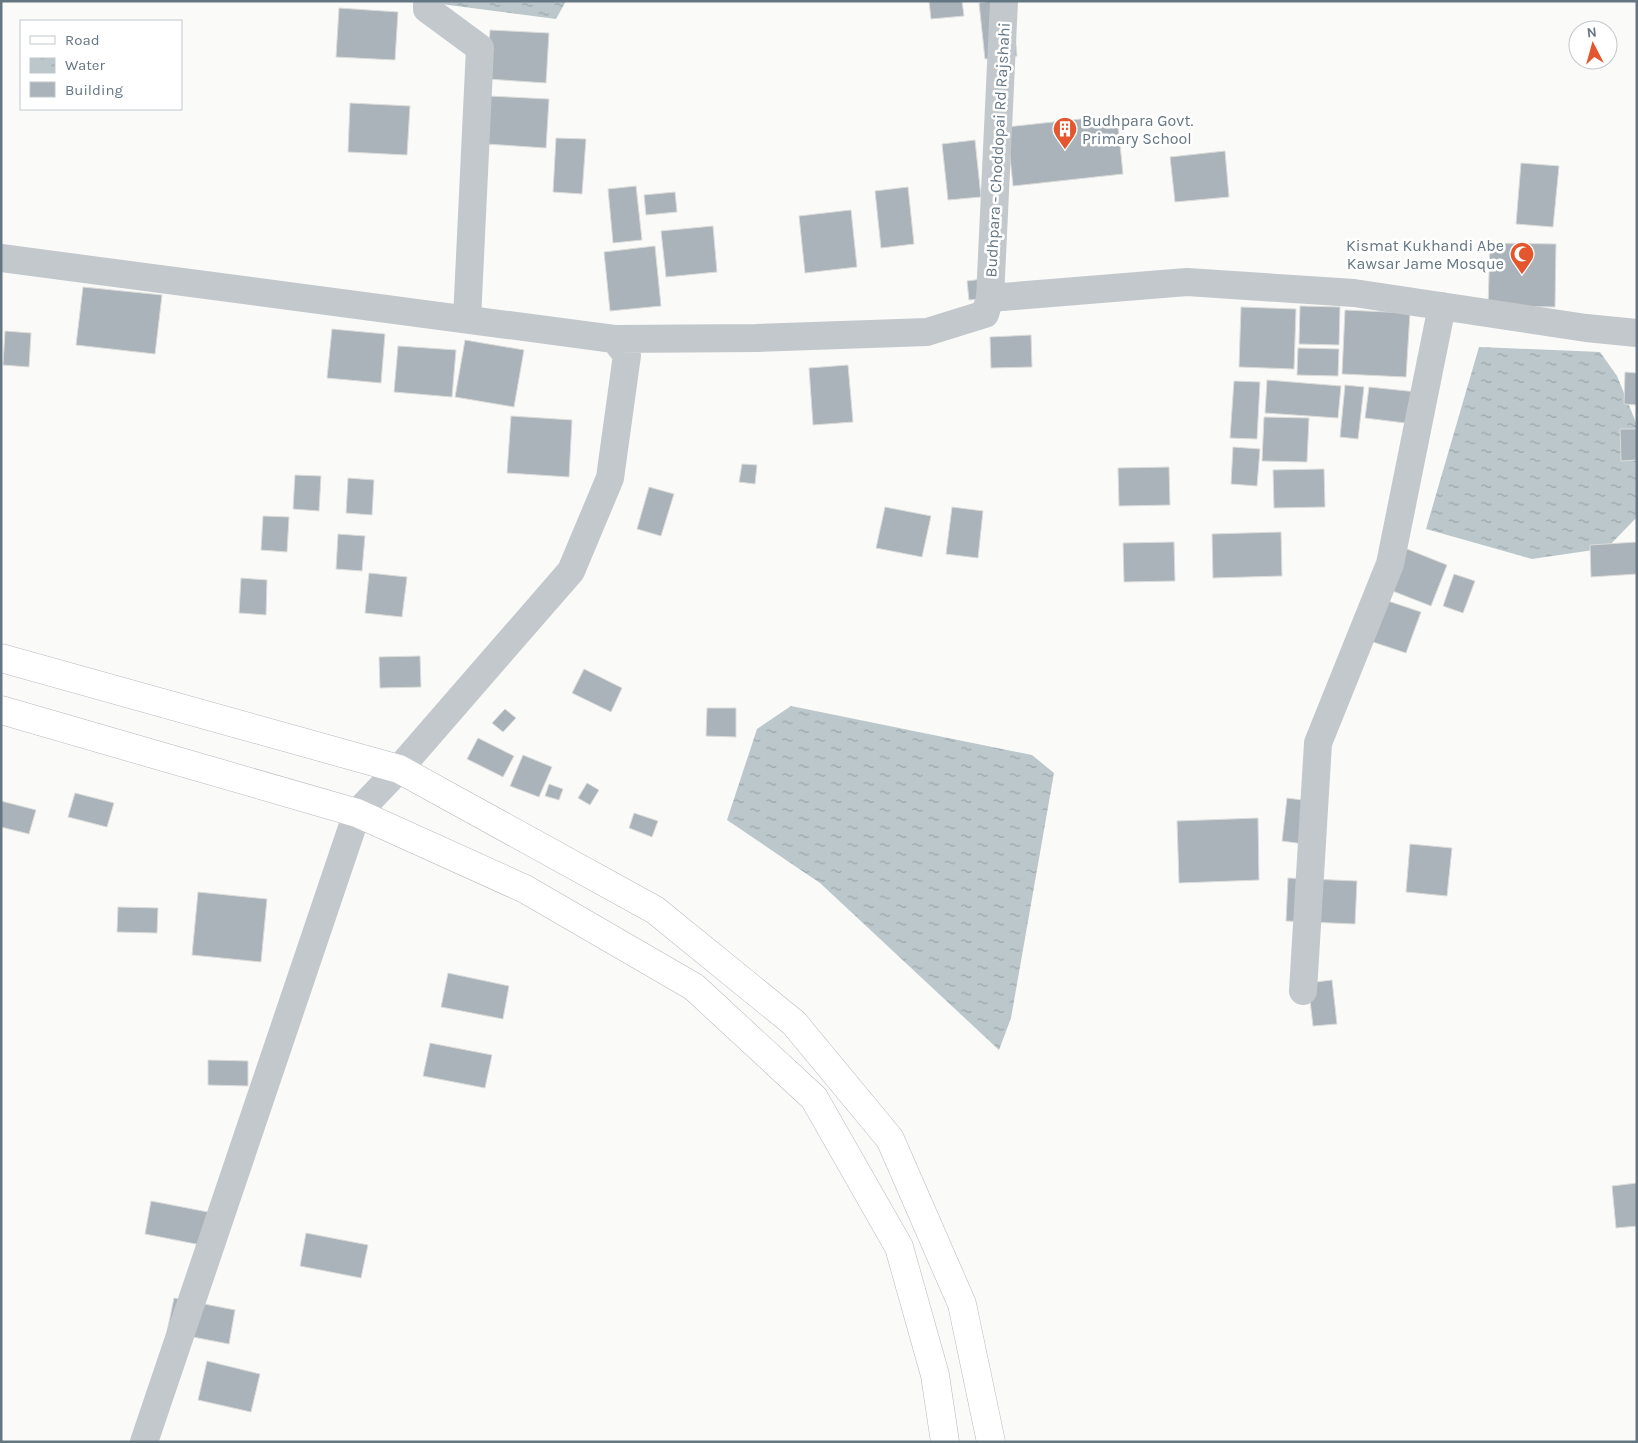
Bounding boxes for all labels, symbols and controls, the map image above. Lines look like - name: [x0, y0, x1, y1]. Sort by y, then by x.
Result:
- legend: [20, 20, 182, 110]
- north arrow: [1568, 20, 1618, 70]
- street label: Budhpara - Choddopai Rd Rajshahi: [981, 22, 1014, 278]
- text: N: [1586, 24, 1598, 42]
- text: Road: [65, 31, 100, 49]
- text: Water: [65, 56, 106, 74]
- text: Building: [65, 81, 123, 99]
- place label: Budhpara Govt. Primary School: [1082, 111, 1193, 148]
- building icon: Budhpara Govt. Primary School: [1052, 116, 1078, 150]
- place label: Kismat Kukhandi Abe Kawsar Jame Mosque: [1346, 236, 1504, 273]
- mosque icon: Kismat Kukhandi Abe Kawsar Jame Mosque: [1509, 241, 1535, 275]

